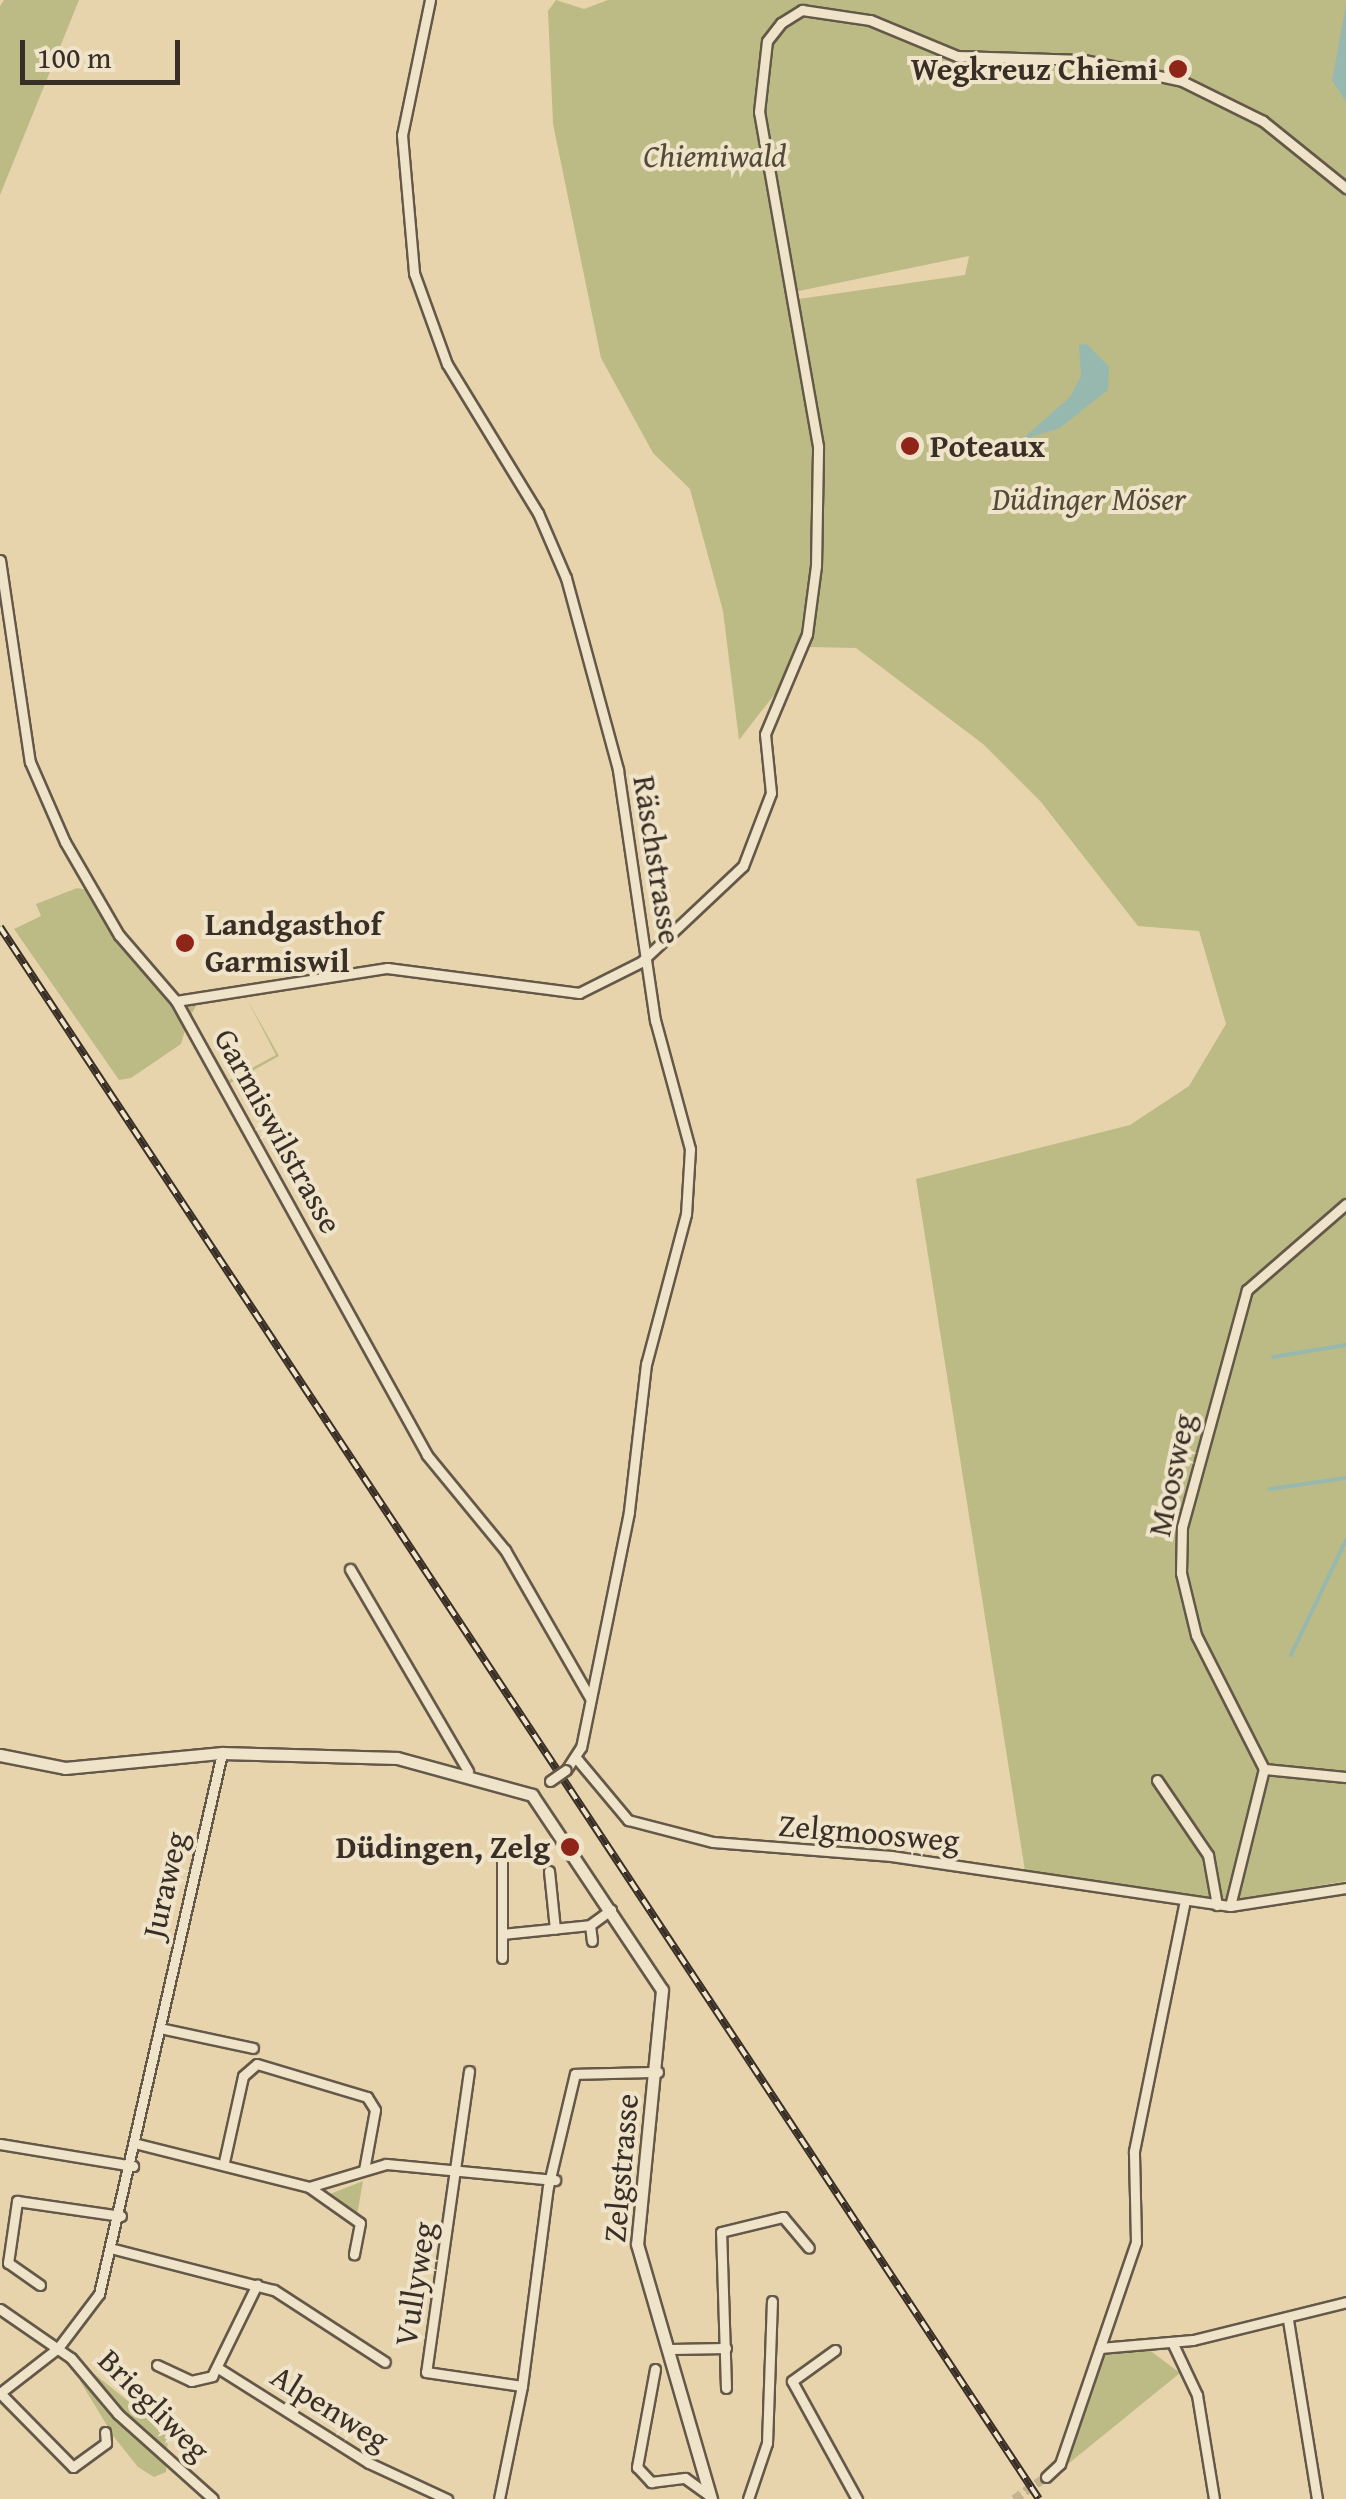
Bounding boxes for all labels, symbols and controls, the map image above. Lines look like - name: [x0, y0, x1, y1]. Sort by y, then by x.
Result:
- scale bar: [25, 20, 185, 82]
- text: 100 m: [37, 35, 111, 79]
- place label: Wegkreuz Chiemi: [911, 50, 1158, 88]
- marker: Wegkreuz Chiemi: [1167, 58, 1189, 80]
- park label: Chiemiwald: [643, 137, 787, 175]
- place label: Poteaux: [930, 427, 1045, 465]
- marker: Poteaux: [899, 435, 921, 457]
- park label: Düdinger Möser: [992, 480, 1186, 518]
- street label: Räschstrasse: [625, 773, 689, 947]
- place label: Landgasthof Garmiswil: [205, 906, 382, 981]
- marker: Landgasthof Garmiswil: [174, 932, 196, 954]
- street label: Garmiswilstrasse: [206, 1022, 350, 1240]
- street label: Moosweg: [1140, 1410, 1204, 1540]
- street label: Zelgmoosweg: [777, 1806, 961, 1860]
- street label: Juraweg: [134, 1828, 196, 1942]
- place label: Düdingen, Zelg: [336, 1828, 550, 1866]
- marker: Düdingen, Zelg: [559, 1836, 581, 1858]
- street label: Zelgstrasse: [595, 2092, 647, 2244]
- street label: Vullyweg: [386, 2219, 444, 2349]
- street label: Briegliweg: [90, 2341, 218, 2469]
- street label: Alpenweg: [264, 2357, 396, 2459]

